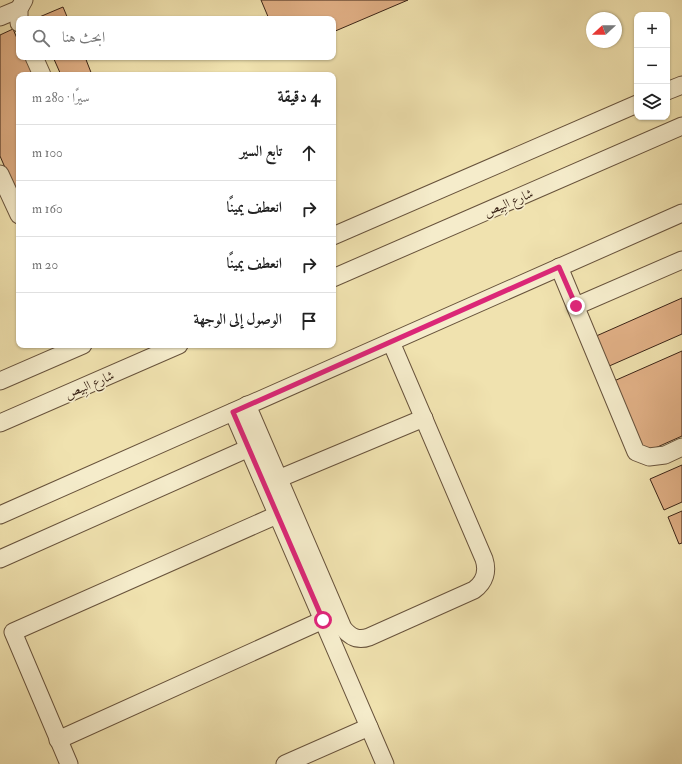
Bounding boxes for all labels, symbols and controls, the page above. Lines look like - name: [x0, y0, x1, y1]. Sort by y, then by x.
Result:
- north arrow: [586, 12, 622, 48]
- map controls: [634, 12, 670, 120]
- button: +: [634, 12, 670, 48]
- search box: [16, 16, 336, 60]
- icon: search: [30, 27, 52, 49]
- text: ابحث هنا: [62, 28, 105, 47]
- button: −: [634, 48, 670, 84]
- button: layers: [634, 84, 670, 120]
- text: 4 دقيقة: [278, 86, 320, 107]
- text: سيرًا · 280 m: [32, 90, 90, 106]
- text: تابع السير: [240, 142, 282, 161]
- icon: ahead: [298, 142, 320, 164]
- text: 100 m: [32, 145, 63, 161]
- street label: شارع البِيص: [481, 185, 537, 223]
- text: انعطف يمينًا: [227, 198, 282, 217]
- icon: right: [298, 198, 320, 220]
- text: 160 m: [32, 201, 63, 217]
- text: انعطف يمينًا: [227, 254, 282, 273]
- icon: right: [298, 254, 320, 276]
- text: 20 m: [32, 257, 58, 273]
- route end: [567, 297, 585, 315]
- text: الوصول إلى الوجهة: [194, 310, 282, 329]
- icon: arrive: [298, 310, 320, 332]
- street label: شارع البِيص: [62, 367, 118, 405]
- route start: [314, 611, 332, 629]

